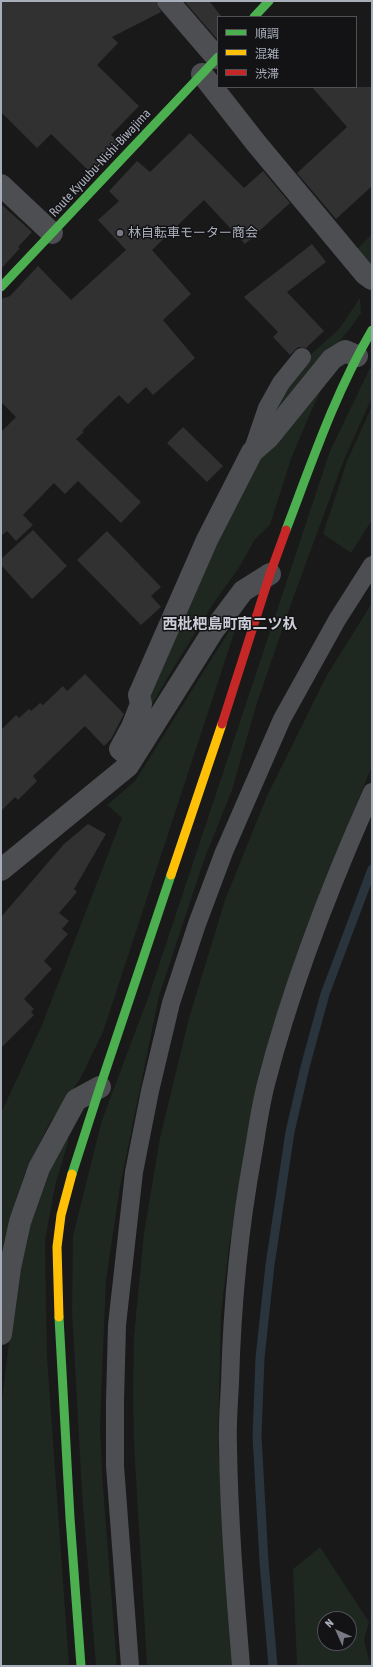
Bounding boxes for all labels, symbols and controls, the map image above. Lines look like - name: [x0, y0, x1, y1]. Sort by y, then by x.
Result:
- legend: [217, 16, 357, 88]
- text: 順調: [255, 27, 279, 41]
- text: 混雑: [255, 47, 279, 61]
- text: 渋滞: [255, 67, 279, 81]
- street label: Route Kyuubu-Nishi-Biwajima: [46, 106, 154, 220]
- place label: 林自転車モーター商会: [128, 225, 258, 241]
- marker: 林自転車モーター商会: [115, 228, 125, 238]
- district label: 西枇杷島町南二ツ杁: [163, 615, 297, 633]
- north arrow: [317, 1611, 357, 1651]
- text: N: [323, 1617, 336, 1630]

